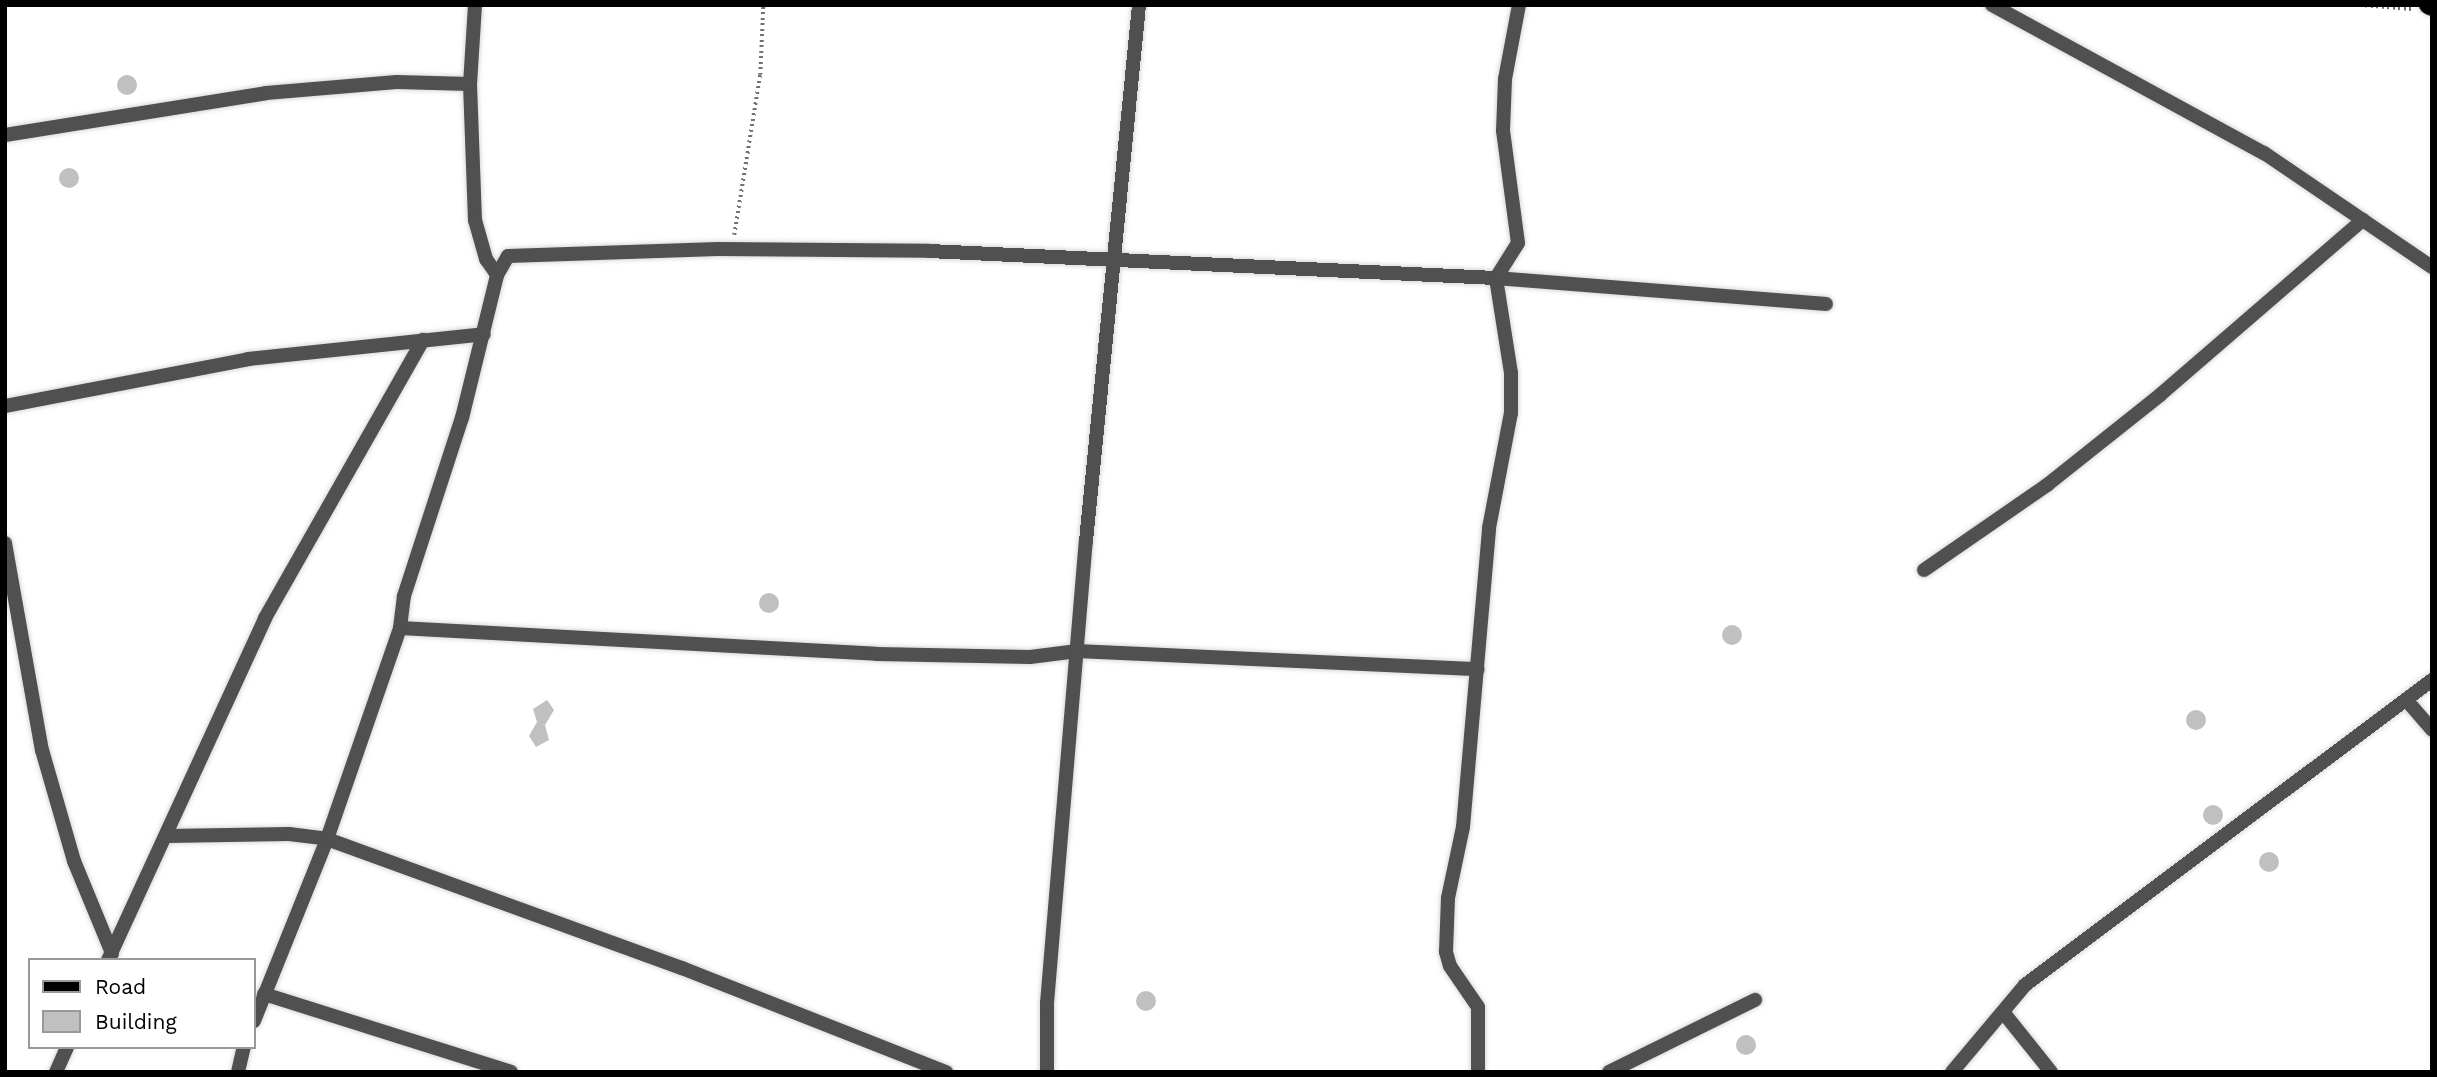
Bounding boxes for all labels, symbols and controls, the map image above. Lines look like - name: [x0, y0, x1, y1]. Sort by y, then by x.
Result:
- legend: [28, 958, 256, 1049]
- text: Road: [95, 974, 146, 999]
- text: Building: [95, 1009, 177, 1034]

